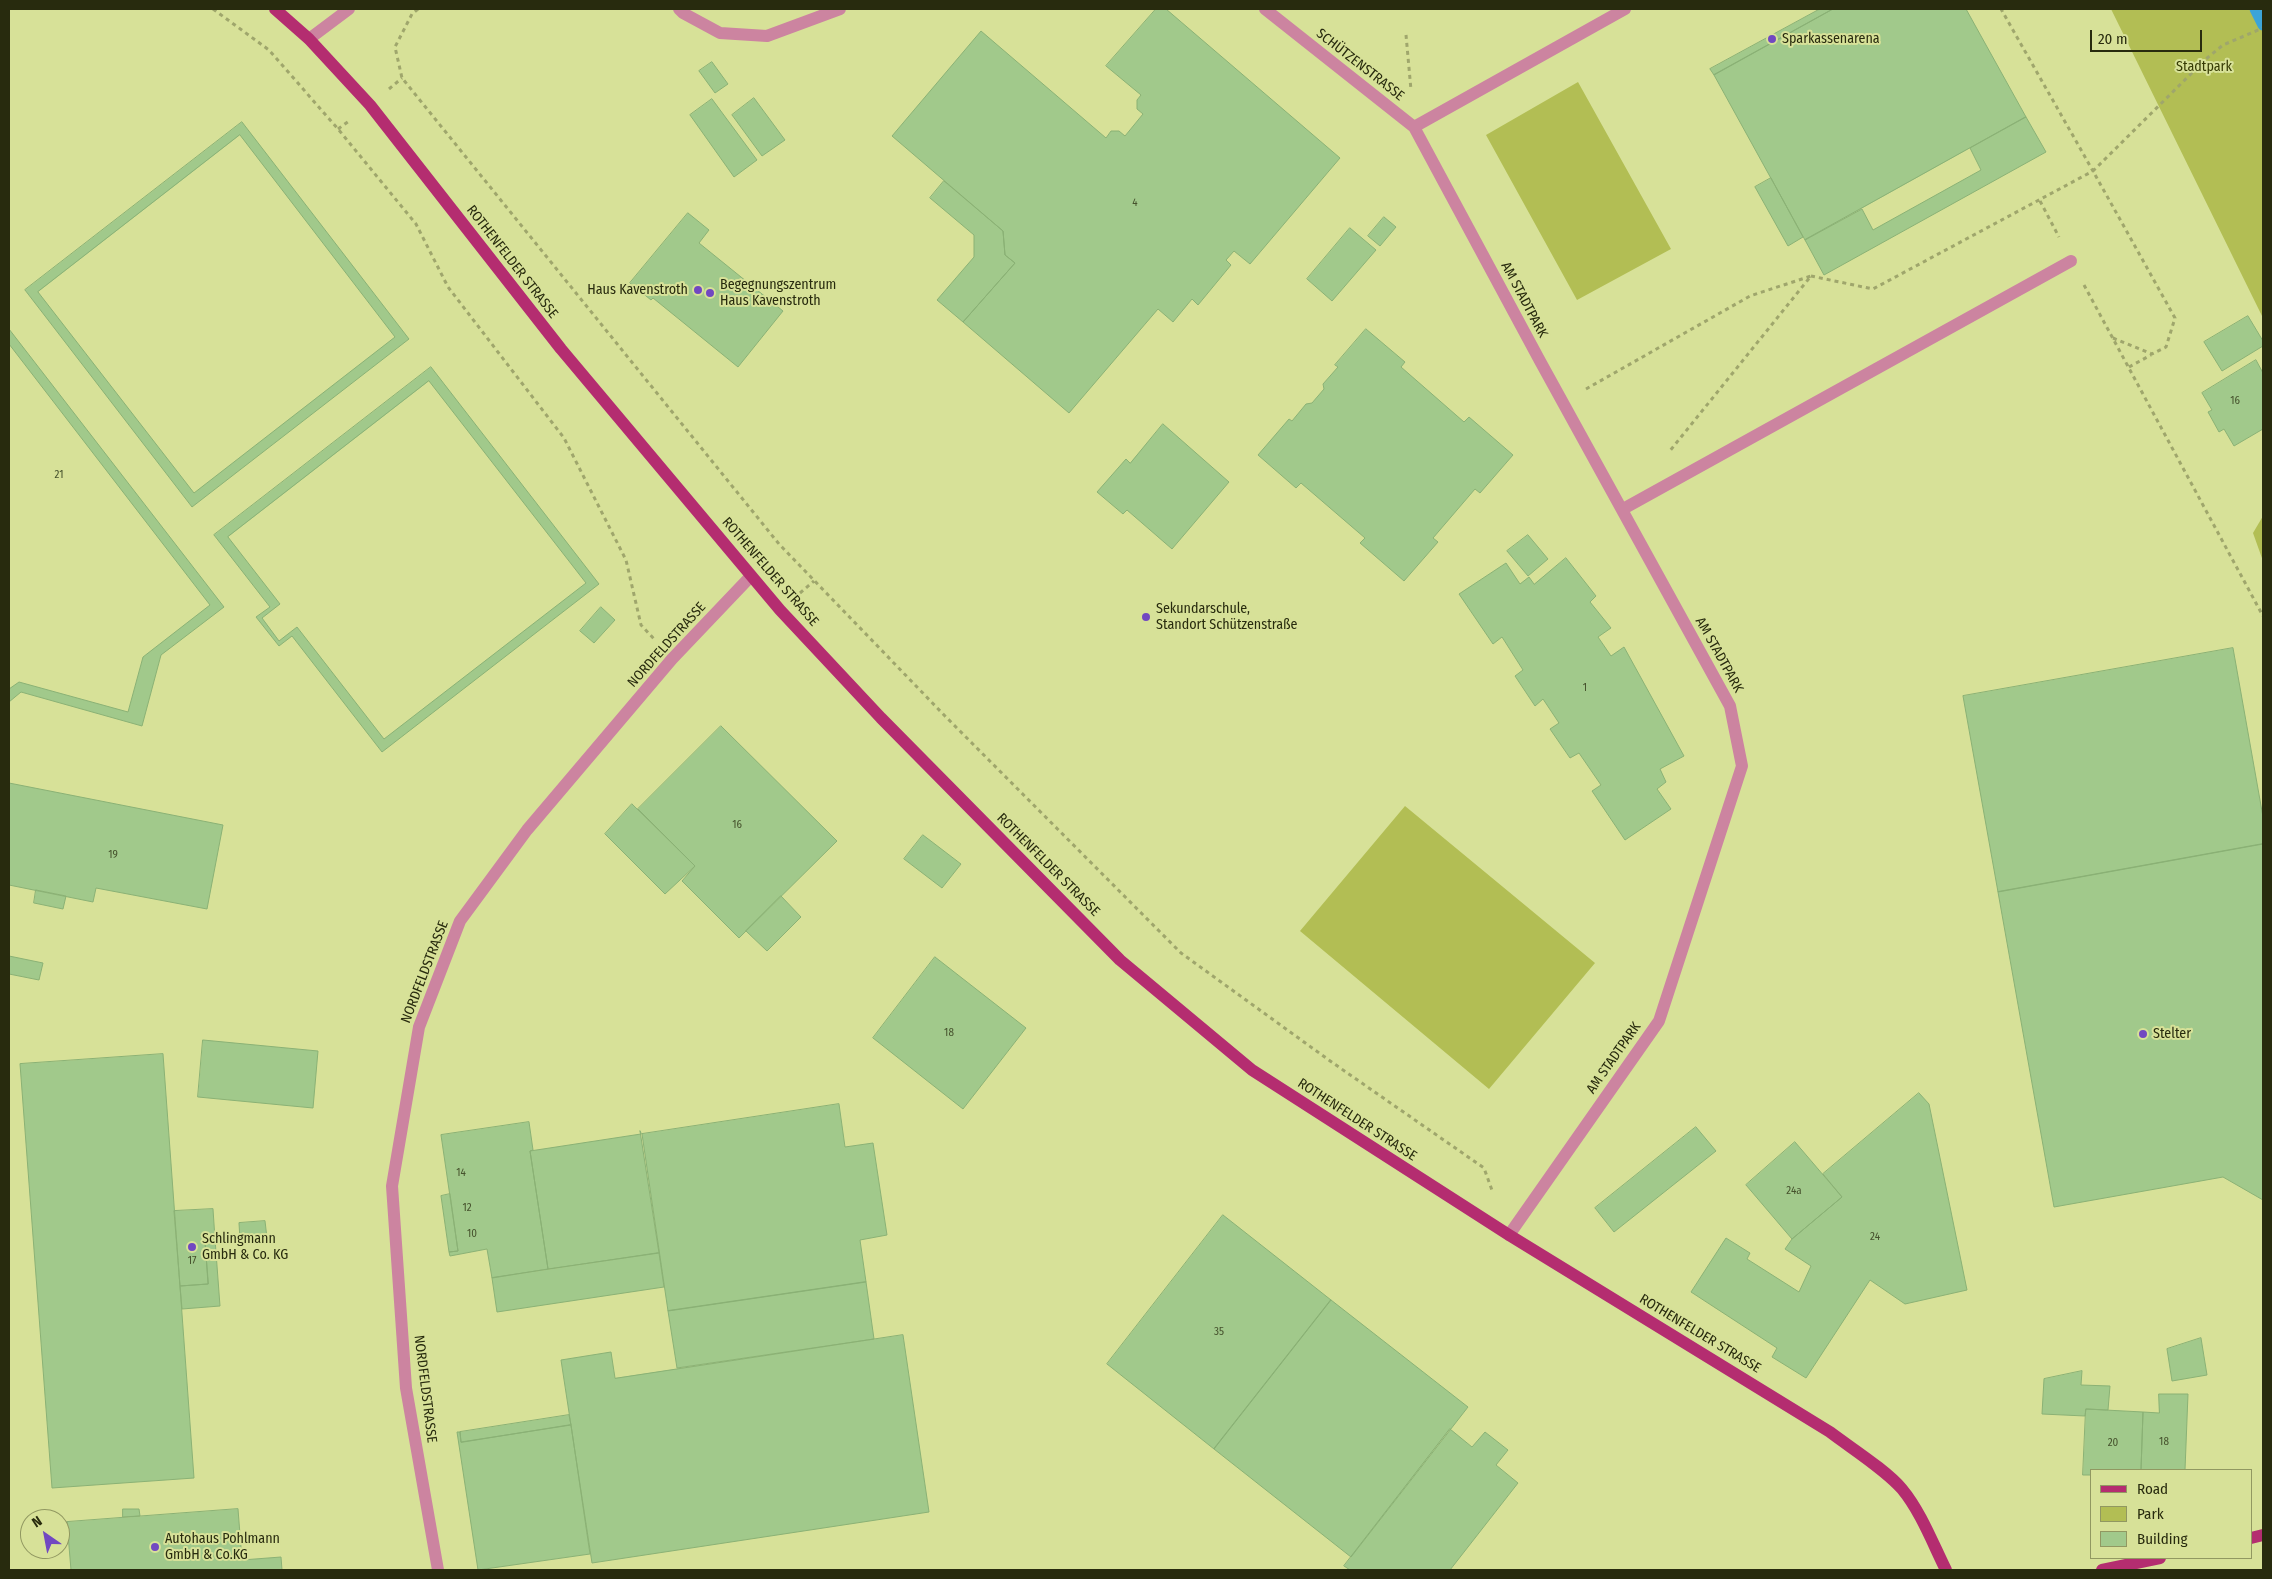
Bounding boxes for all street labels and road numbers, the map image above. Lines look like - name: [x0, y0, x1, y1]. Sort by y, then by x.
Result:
- street label: SCHÜTZENSTRASSE: [1313, 25, 1407, 105]
- street label: ROTHENFELDER STRASSE: [463, 202, 561, 322]
- street label: AM STADTPARK: [1497, 259, 1551, 341]
- street label: ROTHENFELDER STRASSE: [718, 514, 822, 630]
- street label: NORDFELDSTRASSE: [624, 599, 710, 691]
- street label: AM STADTPARK: [1691, 614, 1747, 696]
- street label: ROTHENFELDER STRASSE: [993, 810, 1103, 920]
- street label: NORDFELDSTRASSE: [398, 918, 452, 1026]
- street label: AM STADTPARK: [1583, 1019, 1645, 1097]
- street label: ROTHENFELDER STRASSE: [1294, 1075, 1420, 1165]
- street label: ROTHENFELDER STRASSE: [1636, 1291, 1764, 1377]
- street label: NORDFELDSTRASSE: [410, 1334, 440, 1444]

